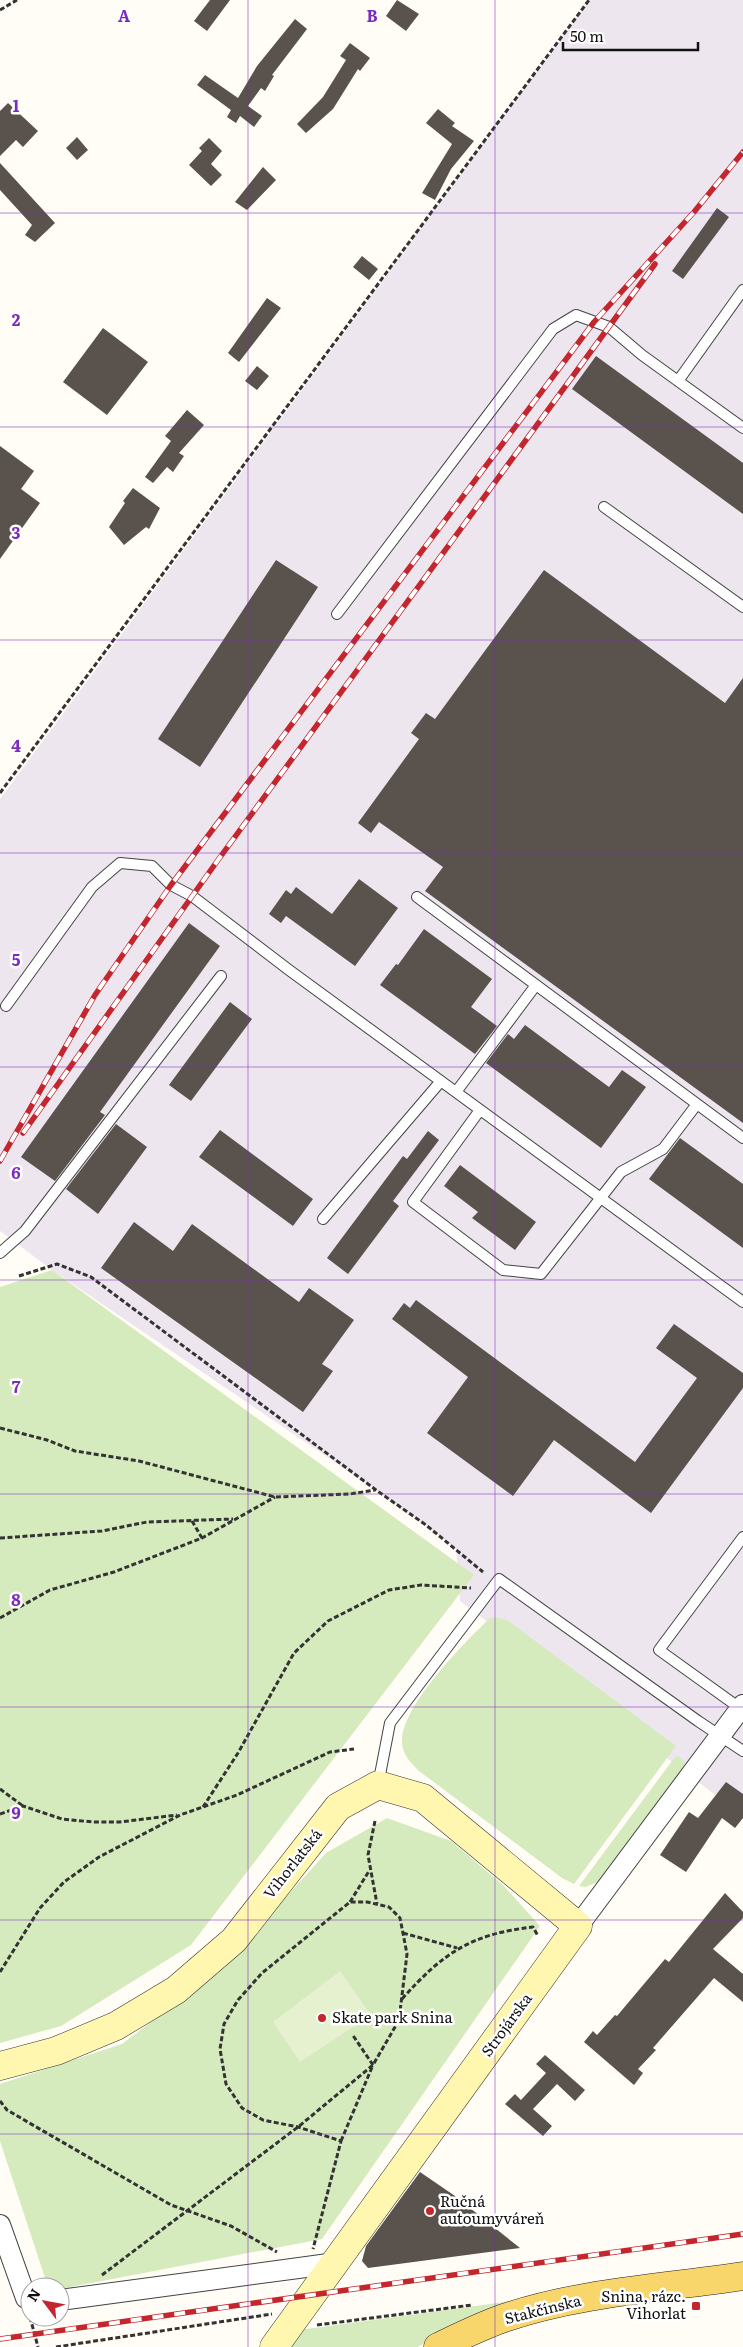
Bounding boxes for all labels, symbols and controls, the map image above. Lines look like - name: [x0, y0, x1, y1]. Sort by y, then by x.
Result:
- text: A: [118, 3, 130, 27]
- text: B: [366, 3, 378, 27]
- scale bar: [563, 20, 698, 52]
- text: 50 m: [570, 24, 604, 47]
- text: 1: [13, 93, 20, 117]
- text: 2: [12, 307, 21, 331]
- text: 3: [12, 520, 21, 544]
- text: 4: [11, 733, 21, 757]
- text: 5: [12, 947, 21, 971]
- text: 6: [11, 1160, 21, 1184]
- text: 7: [12, 1374, 21, 1398]
- text: 8: [11, 1587, 21, 1611]
- text: 9: [11, 1800, 21, 1824]
- street label: Vihorlatská: [257, 1822, 327, 1903]
- street label: Strojárska: [475, 1987, 537, 2061]
- place label: Skate park Snina: [332, 2005, 453, 2028]
- marker: Skate park Snina: [316, 2012, 328, 2024]
- place label: Ručná autoumyváreň: [440, 2189, 545, 2229]
- marker: Ručná autoumyváreň: [424, 2205, 436, 2217]
- north arrow: [20, 2277, 70, 2327]
- text: N: [22, 2284, 45, 2305]
- place label: Snina, rázc. Vihorlat: [601, 2284, 686, 2324]
- street label: Stakčínska: [502, 2288, 584, 2329]
- marker: Snina, rázc. Vihorlat: [690, 2300, 702, 2312]

